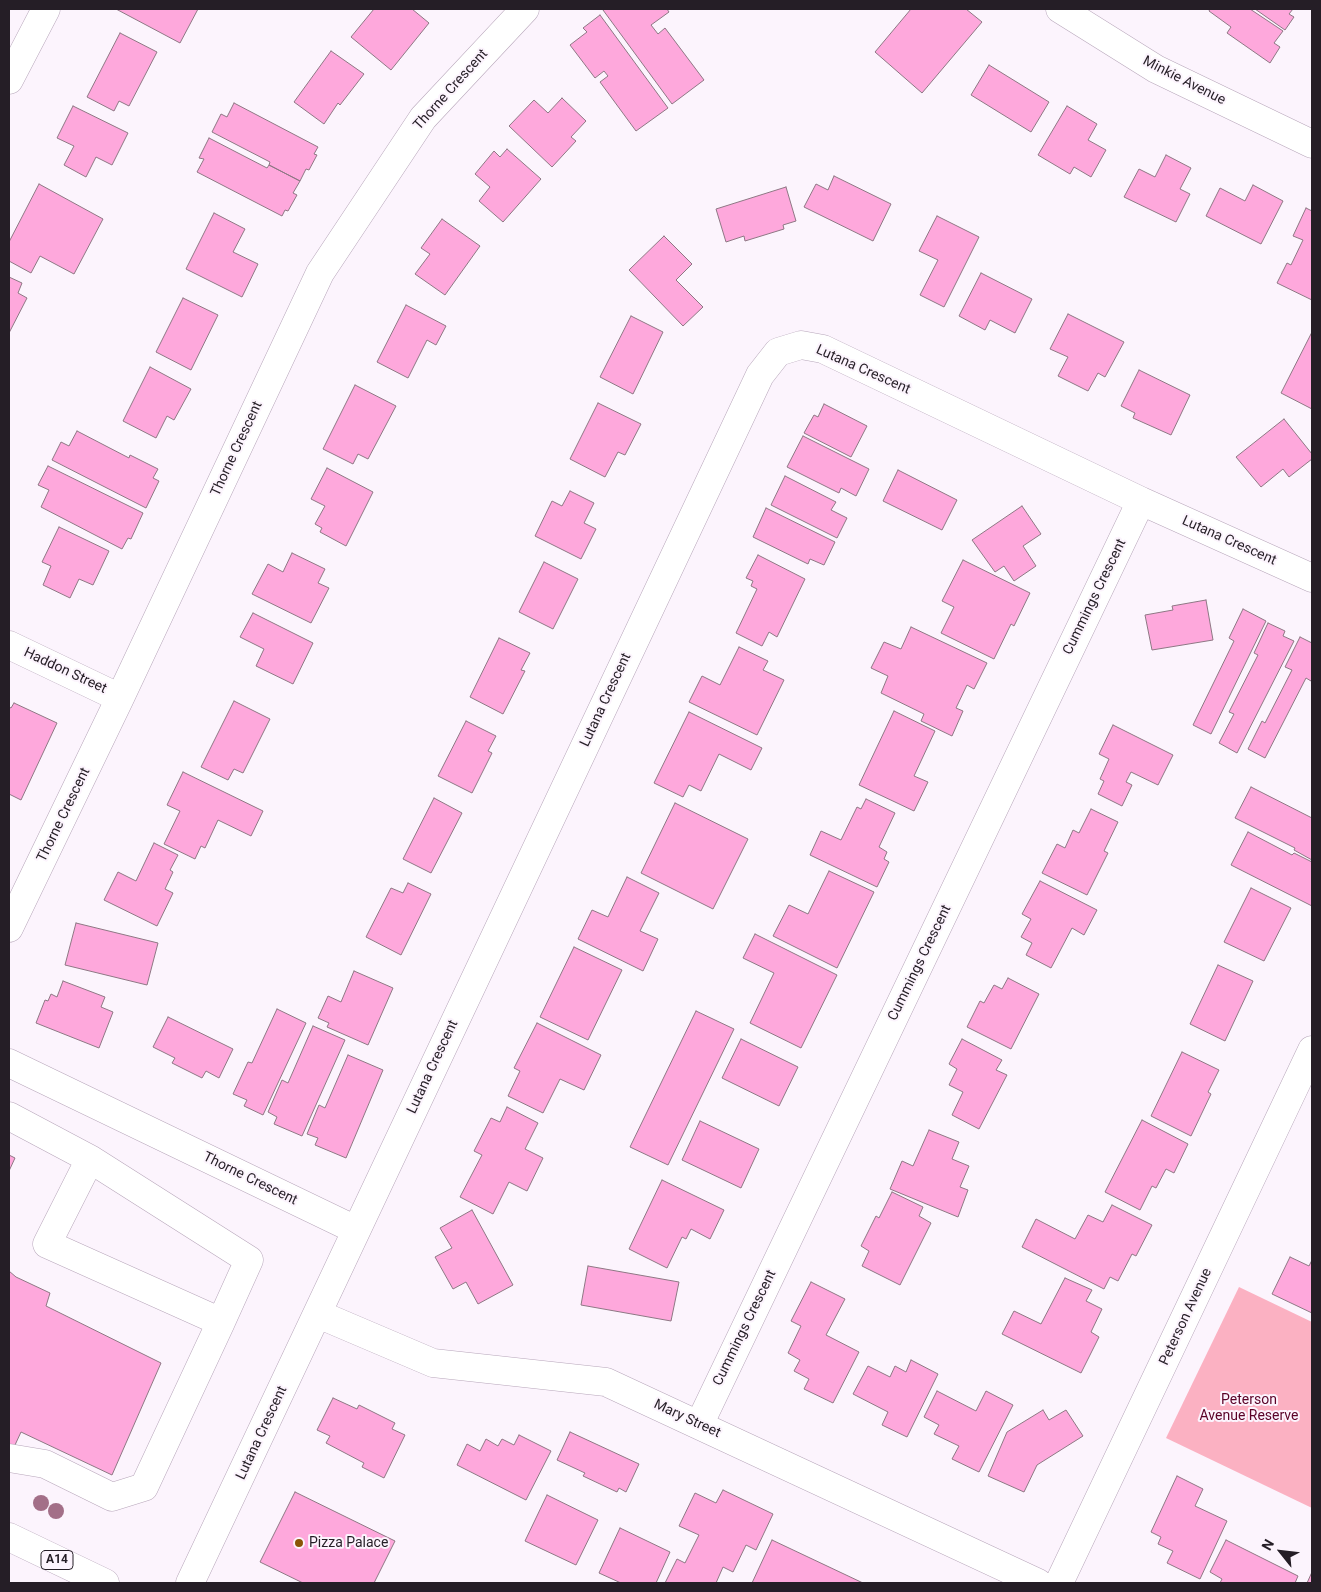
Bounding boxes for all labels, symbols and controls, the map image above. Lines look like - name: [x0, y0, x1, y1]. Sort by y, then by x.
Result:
- street label: Thorne Crescent: [410, 46, 492, 134]
- street label: Minkie Avenue: [1140, 53, 1228, 109]
- street label: Lutana Crescent: [813, 342, 913, 398]
- street label: Thorne Crescent: [208, 399, 266, 499]
- street label: Lutana Crescent: [1179, 513, 1279, 569]
- street label: Cummings Crescent: [1060, 536, 1130, 658]
- street label: Haddon Street: [21, 644, 109, 698]
- street label: Lutana Crescent: [577, 650, 635, 750]
- street label: Thorne Crescent: [34, 765, 94, 865]
- street label: Cummings Crescent: [885, 902, 955, 1024]
- street label: Lutana Crescent: [404, 1017, 462, 1117]
- street label: Thorne Crescent: [200, 1149, 300, 1209]
- street label: Peterson Avenue: [1156, 1266, 1216, 1368]
- street label: Cummings Crescent: [710, 1267, 780, 1389]
- street label: Lutana Crescent: [233, 1383, 291, 1483]
- park label: Peterson Avenue Reserve: [1200, 1392, 1298, 1424]
- street label: Mary Street: [651, 1396, 723, 1442]
- north arrow: [1256, 1527, 1306, 1577]
- place label: Pizza Palace: [309, 1535, 388, 1551]
- marker: Pizza Palace: [293, 1537, 305, 1549]
- text: N: [1258, 1537, 1277, 1553]
- road number: A14: [41, 1550, 73, 1570]

